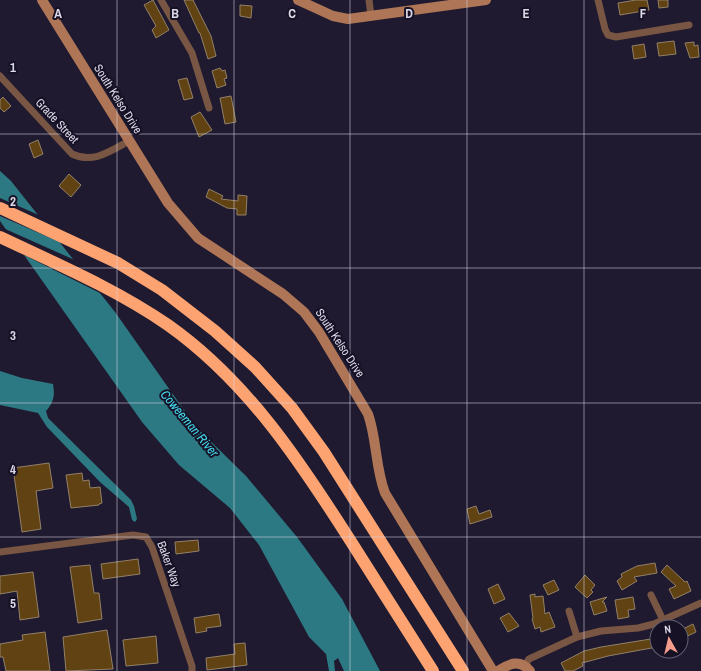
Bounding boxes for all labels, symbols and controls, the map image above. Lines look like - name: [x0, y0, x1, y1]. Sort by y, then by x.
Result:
- text: A: [54, 5, 62, 22]
- text: B: [171, 5, 179, 22]
- text: C: [288, 5, 296, 22]
- text: D: [405, 5, 413, 22]
- text: E: [522, 5, 530, 22]
- text: F: [640, 5, 647, 22]
- text: 1: [10, 59, 16, 76]
- street label: South Kelso Drive: [90, 61, 146, 137]
- street label: Grade Street: [32, 95, 82, 147]
- text: 2: [10, 193, 16, 210]
- street label: South Kelso Drive: [312, 305, 368, 381]
- text: 3: [10, 327, 16, 344]
- water label: Coweeman River: [157, 386, 223, 461]
- text: 4: [10, 461, 16, 478]
- street label: Baker Way: [153, 539, 185, 589]
- text: 5: [10, 595, 16, 612]
- north arrow: [649, 619, 689, 659]
- text: N: [663, 622, 672, 636]

